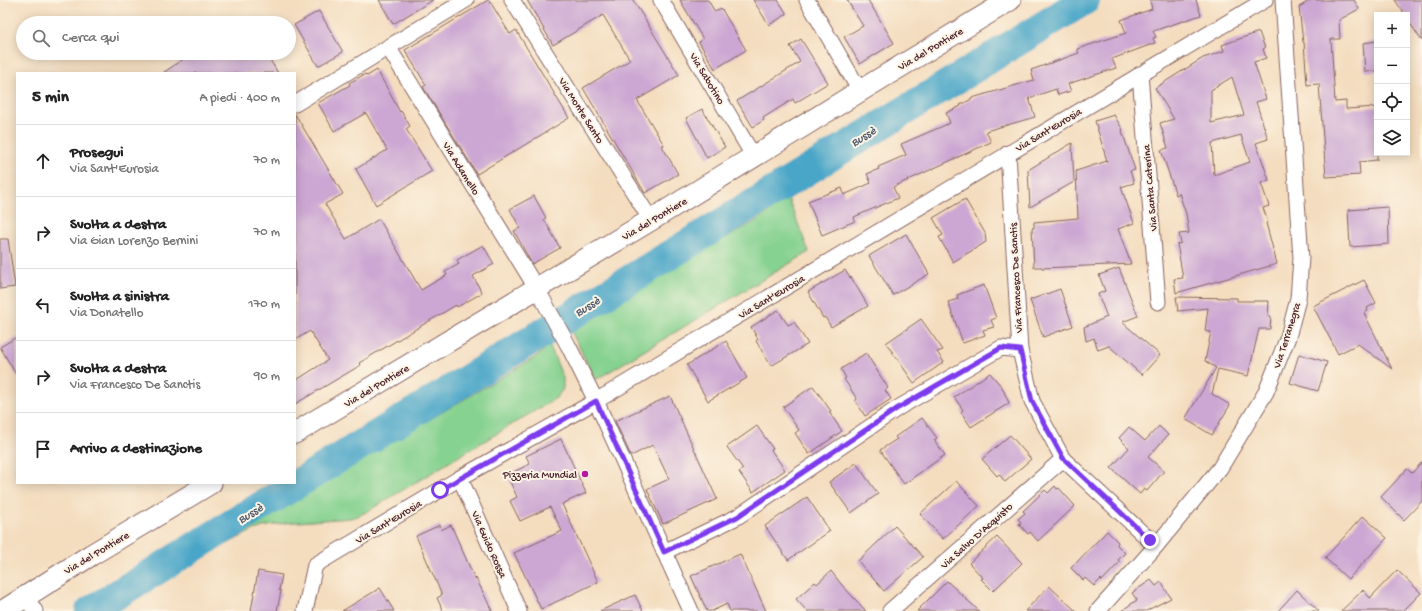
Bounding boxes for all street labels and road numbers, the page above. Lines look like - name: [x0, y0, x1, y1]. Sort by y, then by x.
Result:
- street label: Via del Pontiere: [896, 25, 966, 74]
- street label: Via Sabotino: [686, 50, 726, 107]
- street label: Via Monte Santo: [555, 75, 605, 146]
- street label: Via Sant'Eurosia: [1013, 106, 1085, 156]
- street label: Via Adamello: [439, 139, 482, 198]
- street label: Via Santa Caterina: [1141, 143, 1161, 233]
- street label: Via del Pontiere: [620, 195, 690, 244]
- street label: Via Francesco De Sanctis: [1008, 222, 1026, 334]
- street label: Via Sant'Eurosia: [736, 273, 808, 323]
- street label: Via Terranegra: [1271, 300, 1304, 371]
- street label: Via del Pontiere: [342, 362, 412, 411]
- street label: Via Sant'Eurosia: [353, 498, 425, 548]
- street label: Via Salvo D'Acquisto: [938, 501, 1016, 573]
- street label: Via Guido Rossa: [468, 509, 509, 581]
- street label: Via del Pontiere: [62, 529, 132, 578]

